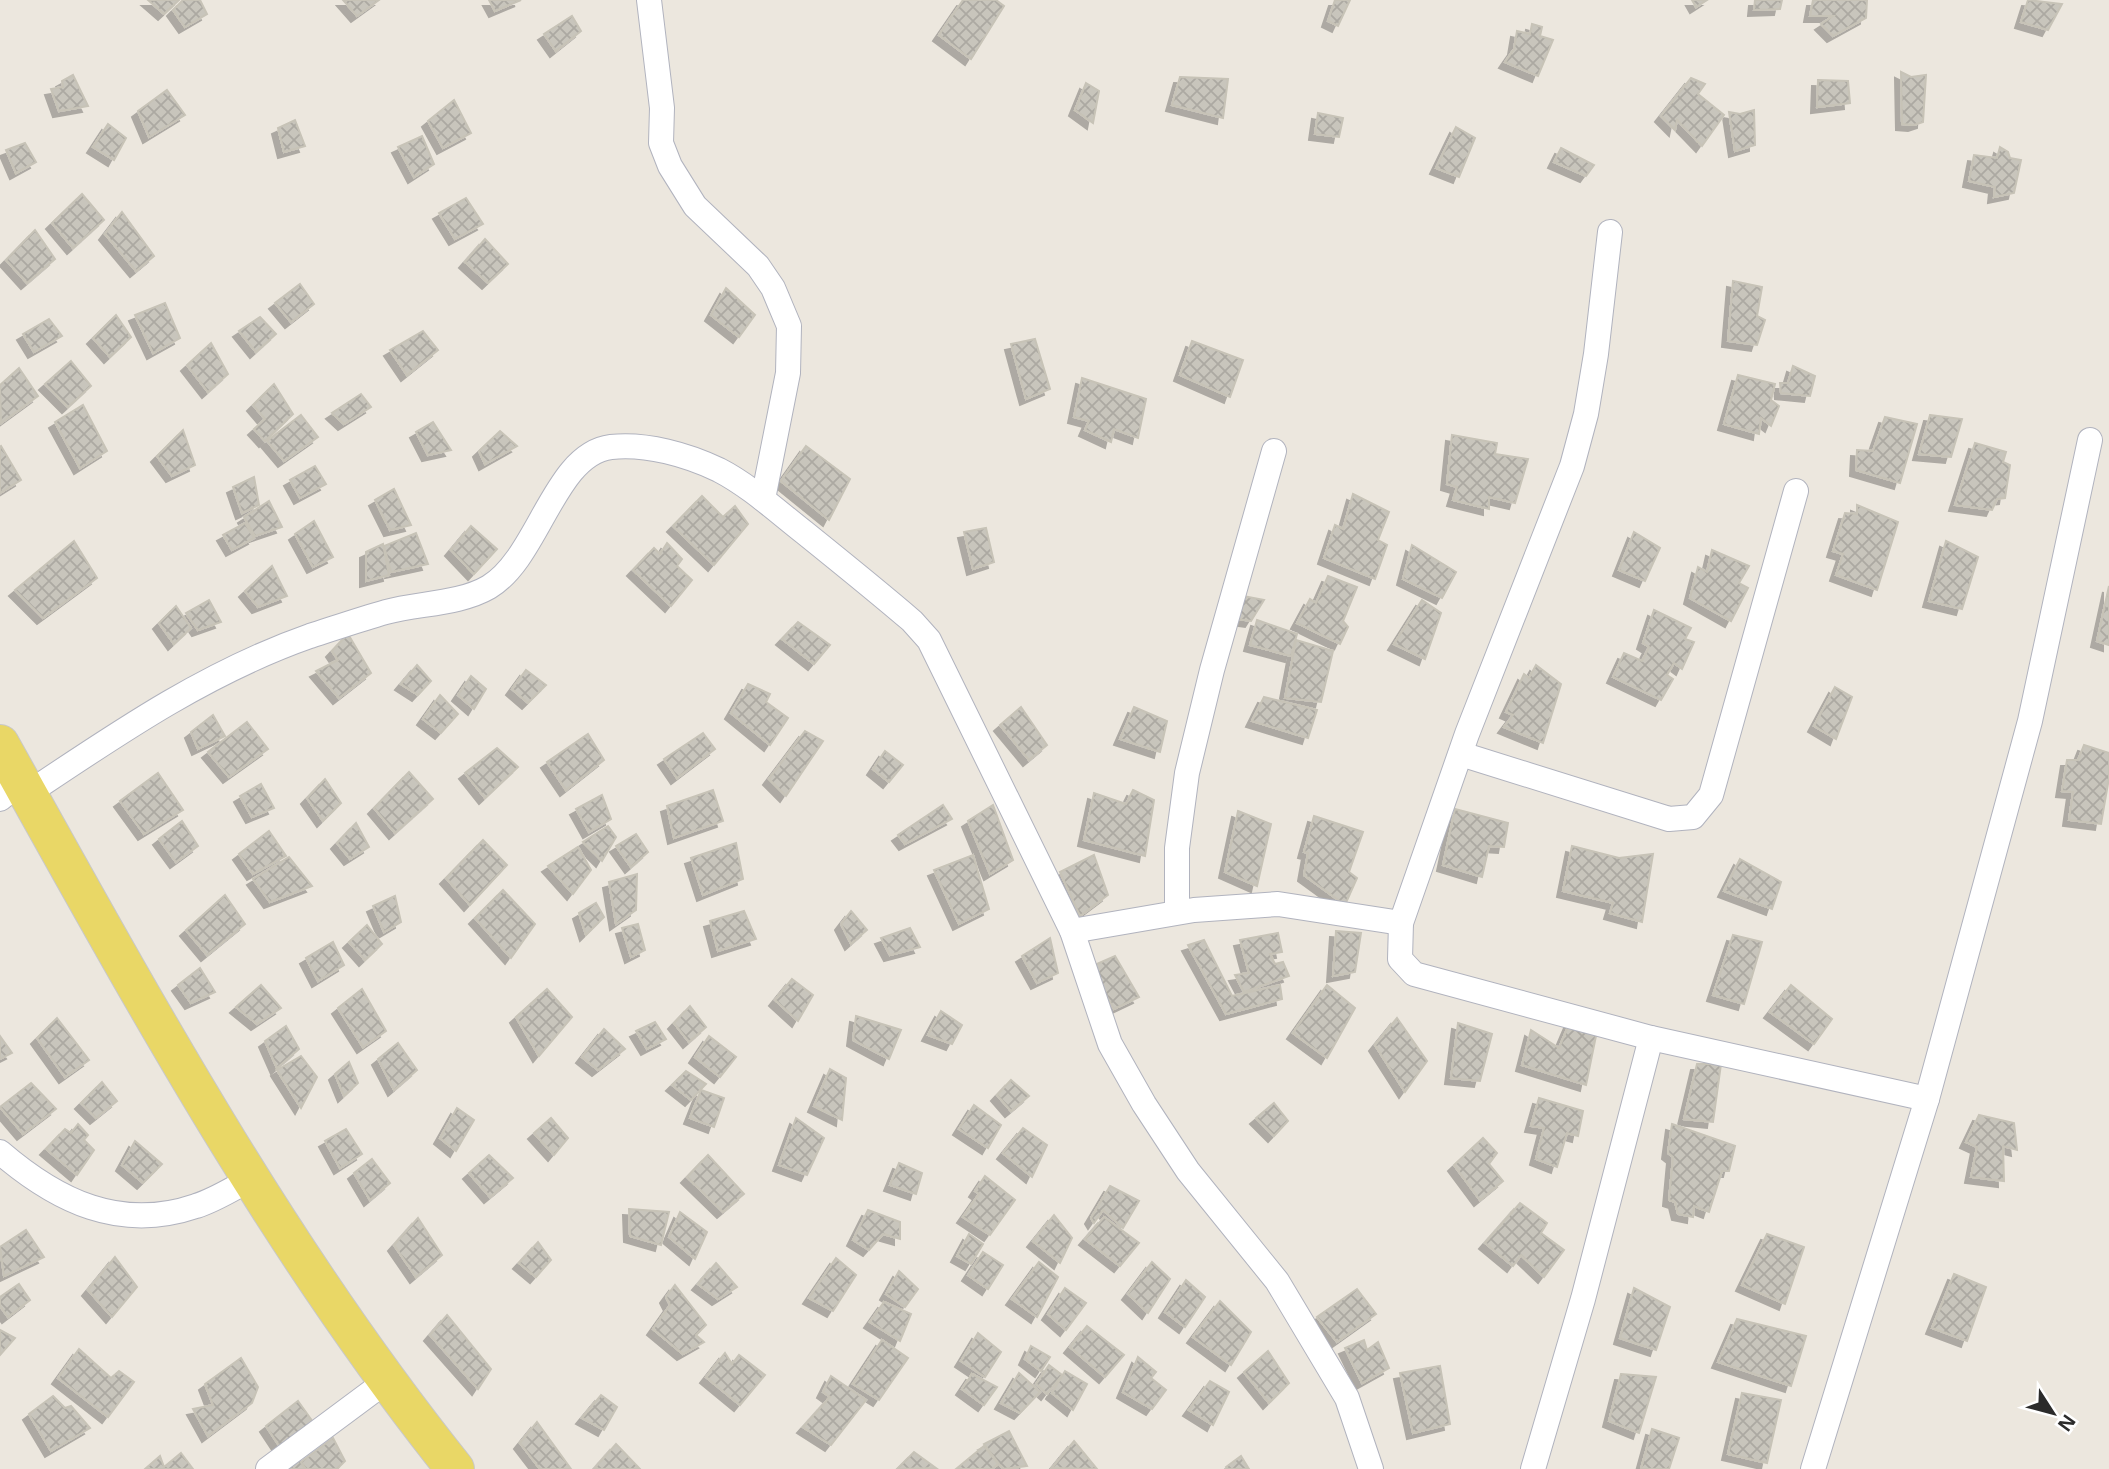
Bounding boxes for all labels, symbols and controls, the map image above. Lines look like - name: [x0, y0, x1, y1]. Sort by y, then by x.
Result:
- north arrow: [2018, 1378, 2088, 1448]
- text: N: [2052, 1409, 2082, 1437]

